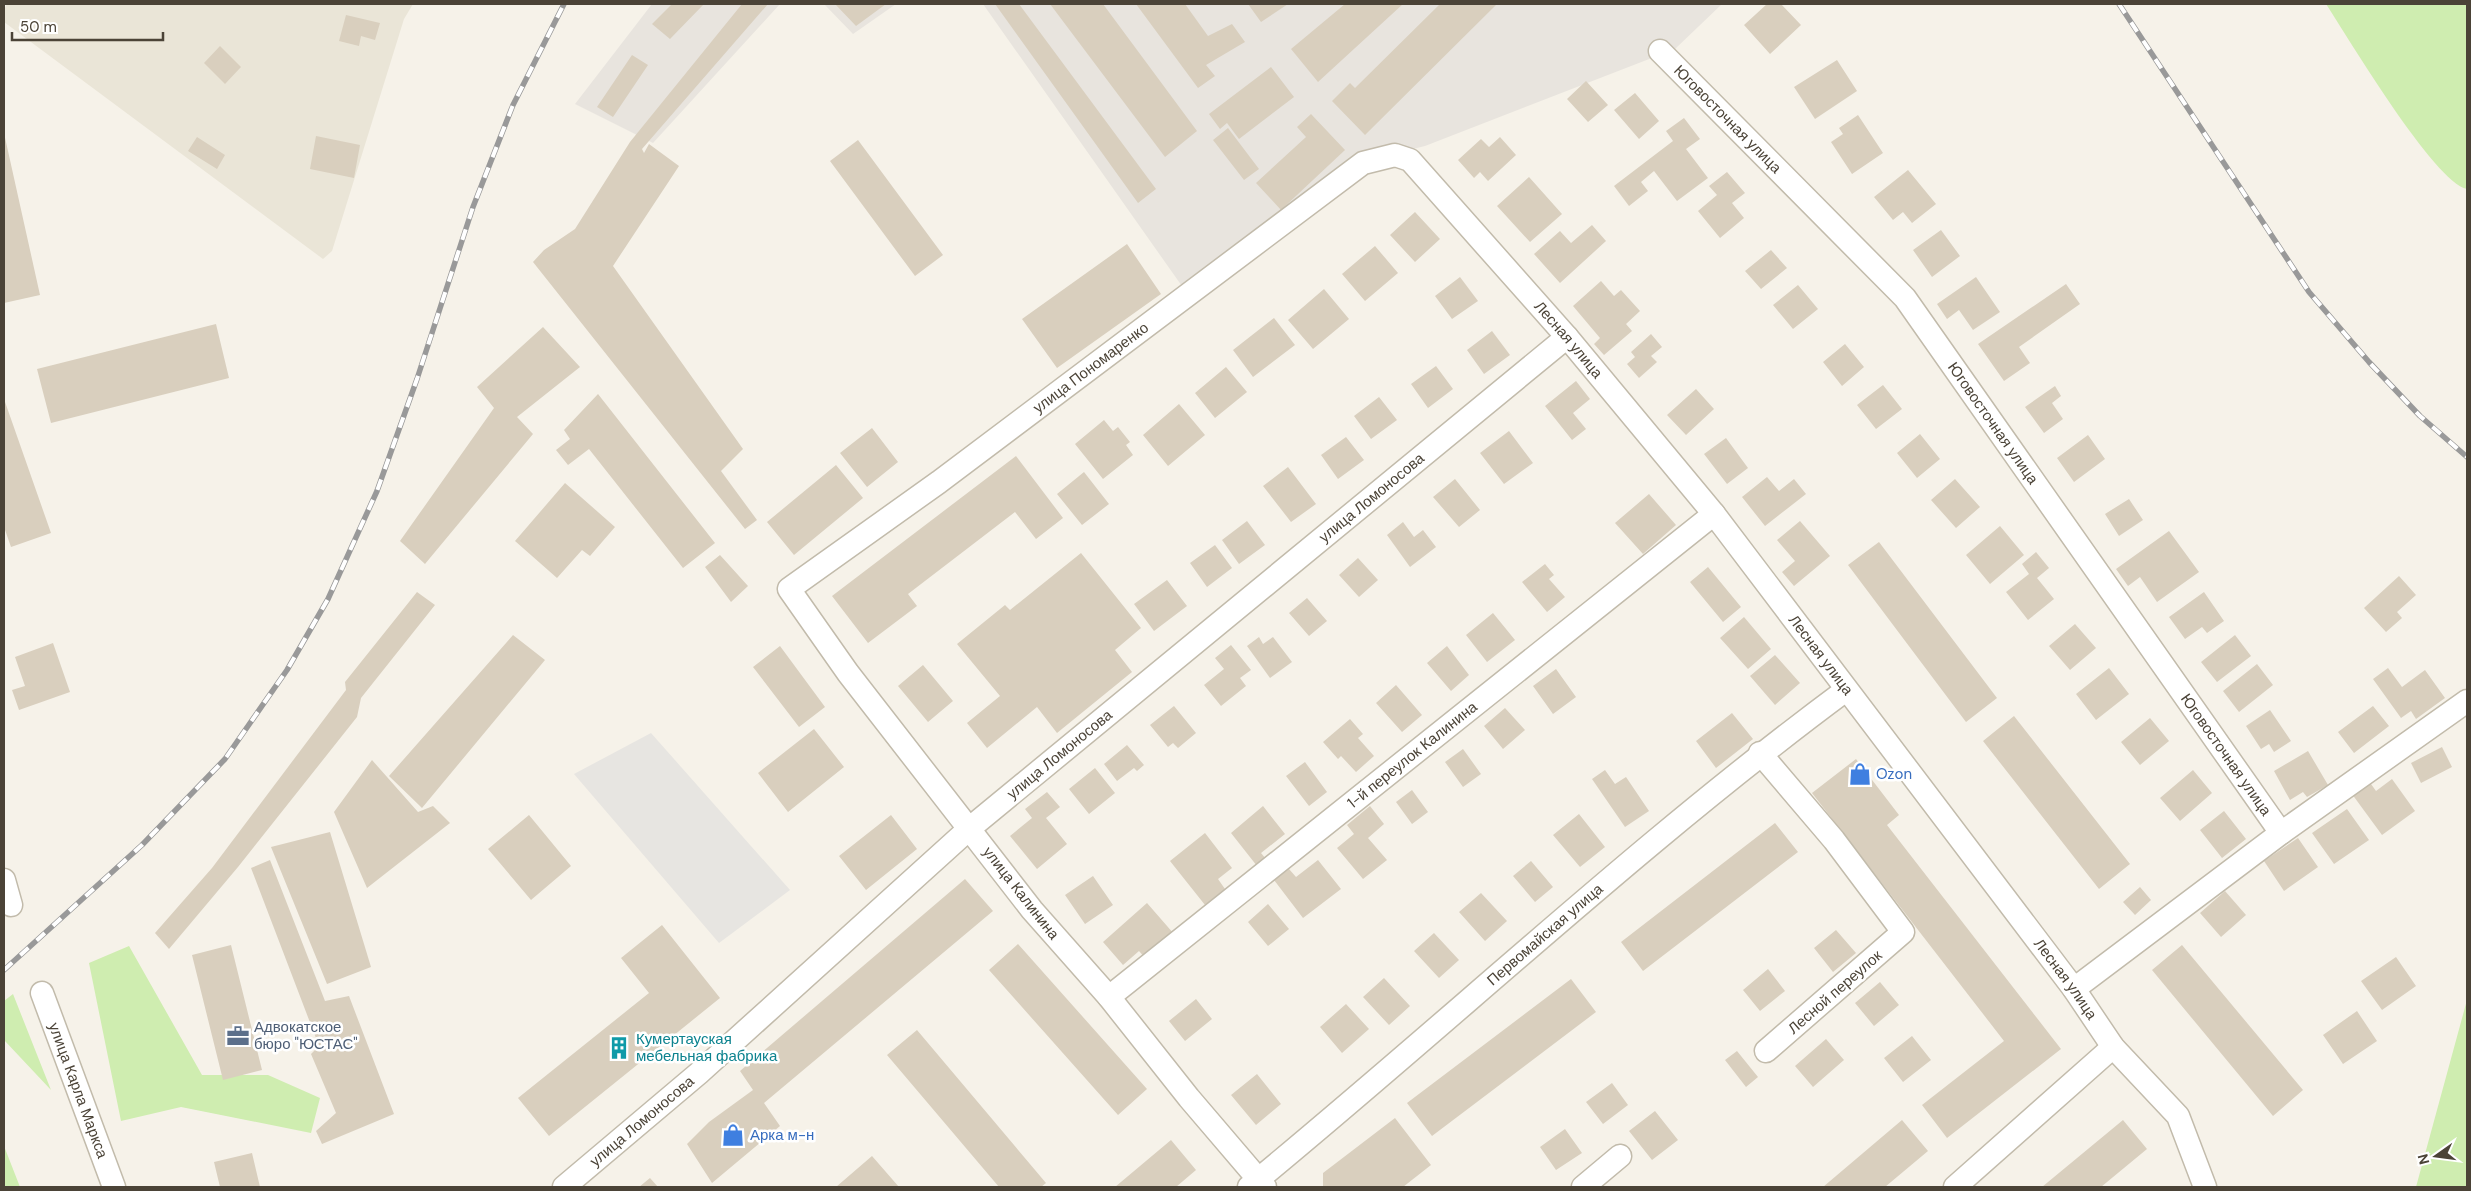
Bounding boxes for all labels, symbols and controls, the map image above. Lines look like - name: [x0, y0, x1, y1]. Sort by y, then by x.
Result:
- scale bar: [12, 10, 164, 42]
- text: 50 m: [20, 17, 57, 37]
- street label: Юговосточная улица: [1669, 61, 1786, 178]
- street label: Лесная улица: [1530, 297, 1608, 383]
- street label: улица Пономаренко: [1029, 318, 1153, 418]
- street label: Юговосточная улица: [1943, 358, 2043, 489]
- street label: улица Ломоносова: [1315, 448, 1429, 547]
- street label: Лесная улица: [1784, 611, 1858, 700]
- street label: Юговосточная улица: [2176, 690, 2276, 820]
- street label: 1-й переулок Калинина: [1343, 697, 1482, 813]
- street label: улица Ломоносова: [1003, 705, 1117, 804]
- shop icon: Ozon: [1847, 761, 1873, 787]
- place label: Ozon: [1876, 764, 1912, 784]
- street label: улица Калинина: [978, 842, 1064, 944]
- street label: Первомайская улица: [1483, 879, 1608, 990]
- street label: Лесная улица: [2029, 934, 2102, 1024]
- street label: Лесной переулок: [1784, 945, 1887, 1038]
- place label: Адвокатское бюро "ЮСТАС": [254, 1017, 358, 1054]
- street label: улица Карла Маркса: [44, 1020, 113, 1162]
- office icon: Адвокатское бюро "ЮСТАС": [225, 1023, 251, 1049]
- place label: Кумертауская мебельная фабрика: [636, 1029, 778, 1066]
- building icon: Кумертауская мебельная фабрика: [606, 1035, 632, 1061]
- street label: улица Ломоносова: [585, 1071, 699, 1171]
- shop icon: Арка м-н: [720, 1122, 746, 1148]
- place label: Арка м-н: [750, 1125, 814, 1145]
- north arrow: [2411, 1131, 2461, 1181]
- text: N: [2413, 1152, 2433, 1166]

